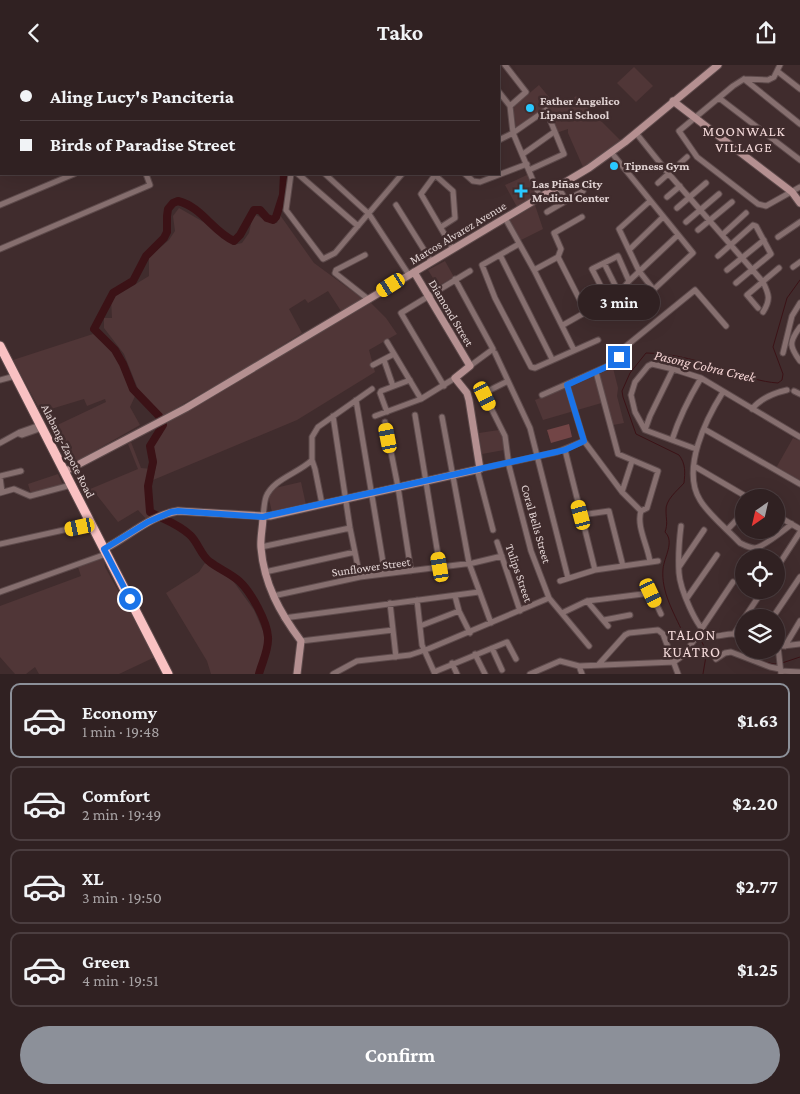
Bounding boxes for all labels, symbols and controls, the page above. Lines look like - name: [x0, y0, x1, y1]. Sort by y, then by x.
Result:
- icon: back: [20, 19, 48, 47]
- icon: share: [752, 19, 780, 47]
- text: Tako: [377, 20, 423, 45]
- text: Aling Lucy's Panciteria: [50, 86, 234, 107]
- place label: Father Angelico Lipani School: [540, 94, 620, 122]
- marker: Father Angelico Lipani School: [524, 102, 536, 114]
- district label: MOONWALK VILLAGE: [703, 123, 785, 155]
- text: Birds of Paradise Street: [50, 134, 235, 155]
- place label: Tipness Gym: [624, 159, 690, 173]
- marker: Tipness Gym: [608, 160, 620, 172]
- place label: Las Piñas City Medical Center: [532, 177, 610, 205]
- marker: Las Piñas City Medical Center: [514, 184, 528, 198]
- street label: Marcos Alvarez Avenue: [407, 199, 509, 267]
- car: [374, 271, 407, 299]
- street label: Diamond Street: [426, 277, 477, 350]
- callout: 3 min: [578, 285, 660, 319]
- text: 3 min: [600, 294, 638, 311]
- route end: [608, 346, 630, 368]
- water label: Pasong Cobra Creek: [653, 347, 758, 386]
- car: [471, 379, 498, 413]
- street label: Alabang-Zapote Road: [38, 402, 98, 501]
- car: [377, 422, 398, 454]
- street label: Coral Bells Street: [518, 483, 554, 566]
- north arrow: [735, 489, 785, 539]
- map controls: [735, 489, 785, 659]
- car: [569, 499, 592, 531]
- car: [63, 517, 96, 537]
- street label: Tulips Street: [503, 542, 536, 605]
- button: locate: [735, 549, 785, 599]
- car: [430, 551, 449, 583]
- street label: Sunflower Street: [331, 554, 412, 579]
- car: [637, 576, 664, 610]
- route start: [119, 588, 141, 610]
- button: layers: [735, 609, 785, 659]
- district label: TALON KUATRO: [663, 627, 721, 660]
- icon: car: [22, 698, 67, 743]
- text: Economy: [82, 702, 157, 723]
- text: $1.63: [737, 710, 778, 731]
- text: 1 min · 19:48: [82, 723, 160, 740]
- icon: car: [22, 781, 67, 826]
- text: Comfort: [82, 785, 150, 806]
- text: $2.20: [732, 793, 778, 814]
- text: 2 min · 19:49: [82, 806, 161, 823]
- icon: car: [22, 864, 67, 909]
- text: XL: [82, 868, 104, 889]
- text: $2.77: [736, 876, 778, 897]
- text: 3 min · 19:50: [82, 889, 162, 906]
- icon: car: [22, 947, 67, 992]
- text: Green: [82, 951, 130, 972]
- text: $1.25: [737, 959, 778, 980]
- text: 4 min · 19:51: [82, 972, 159, 989]
- button: Confirm: [20, 1026, 780, 1084]

